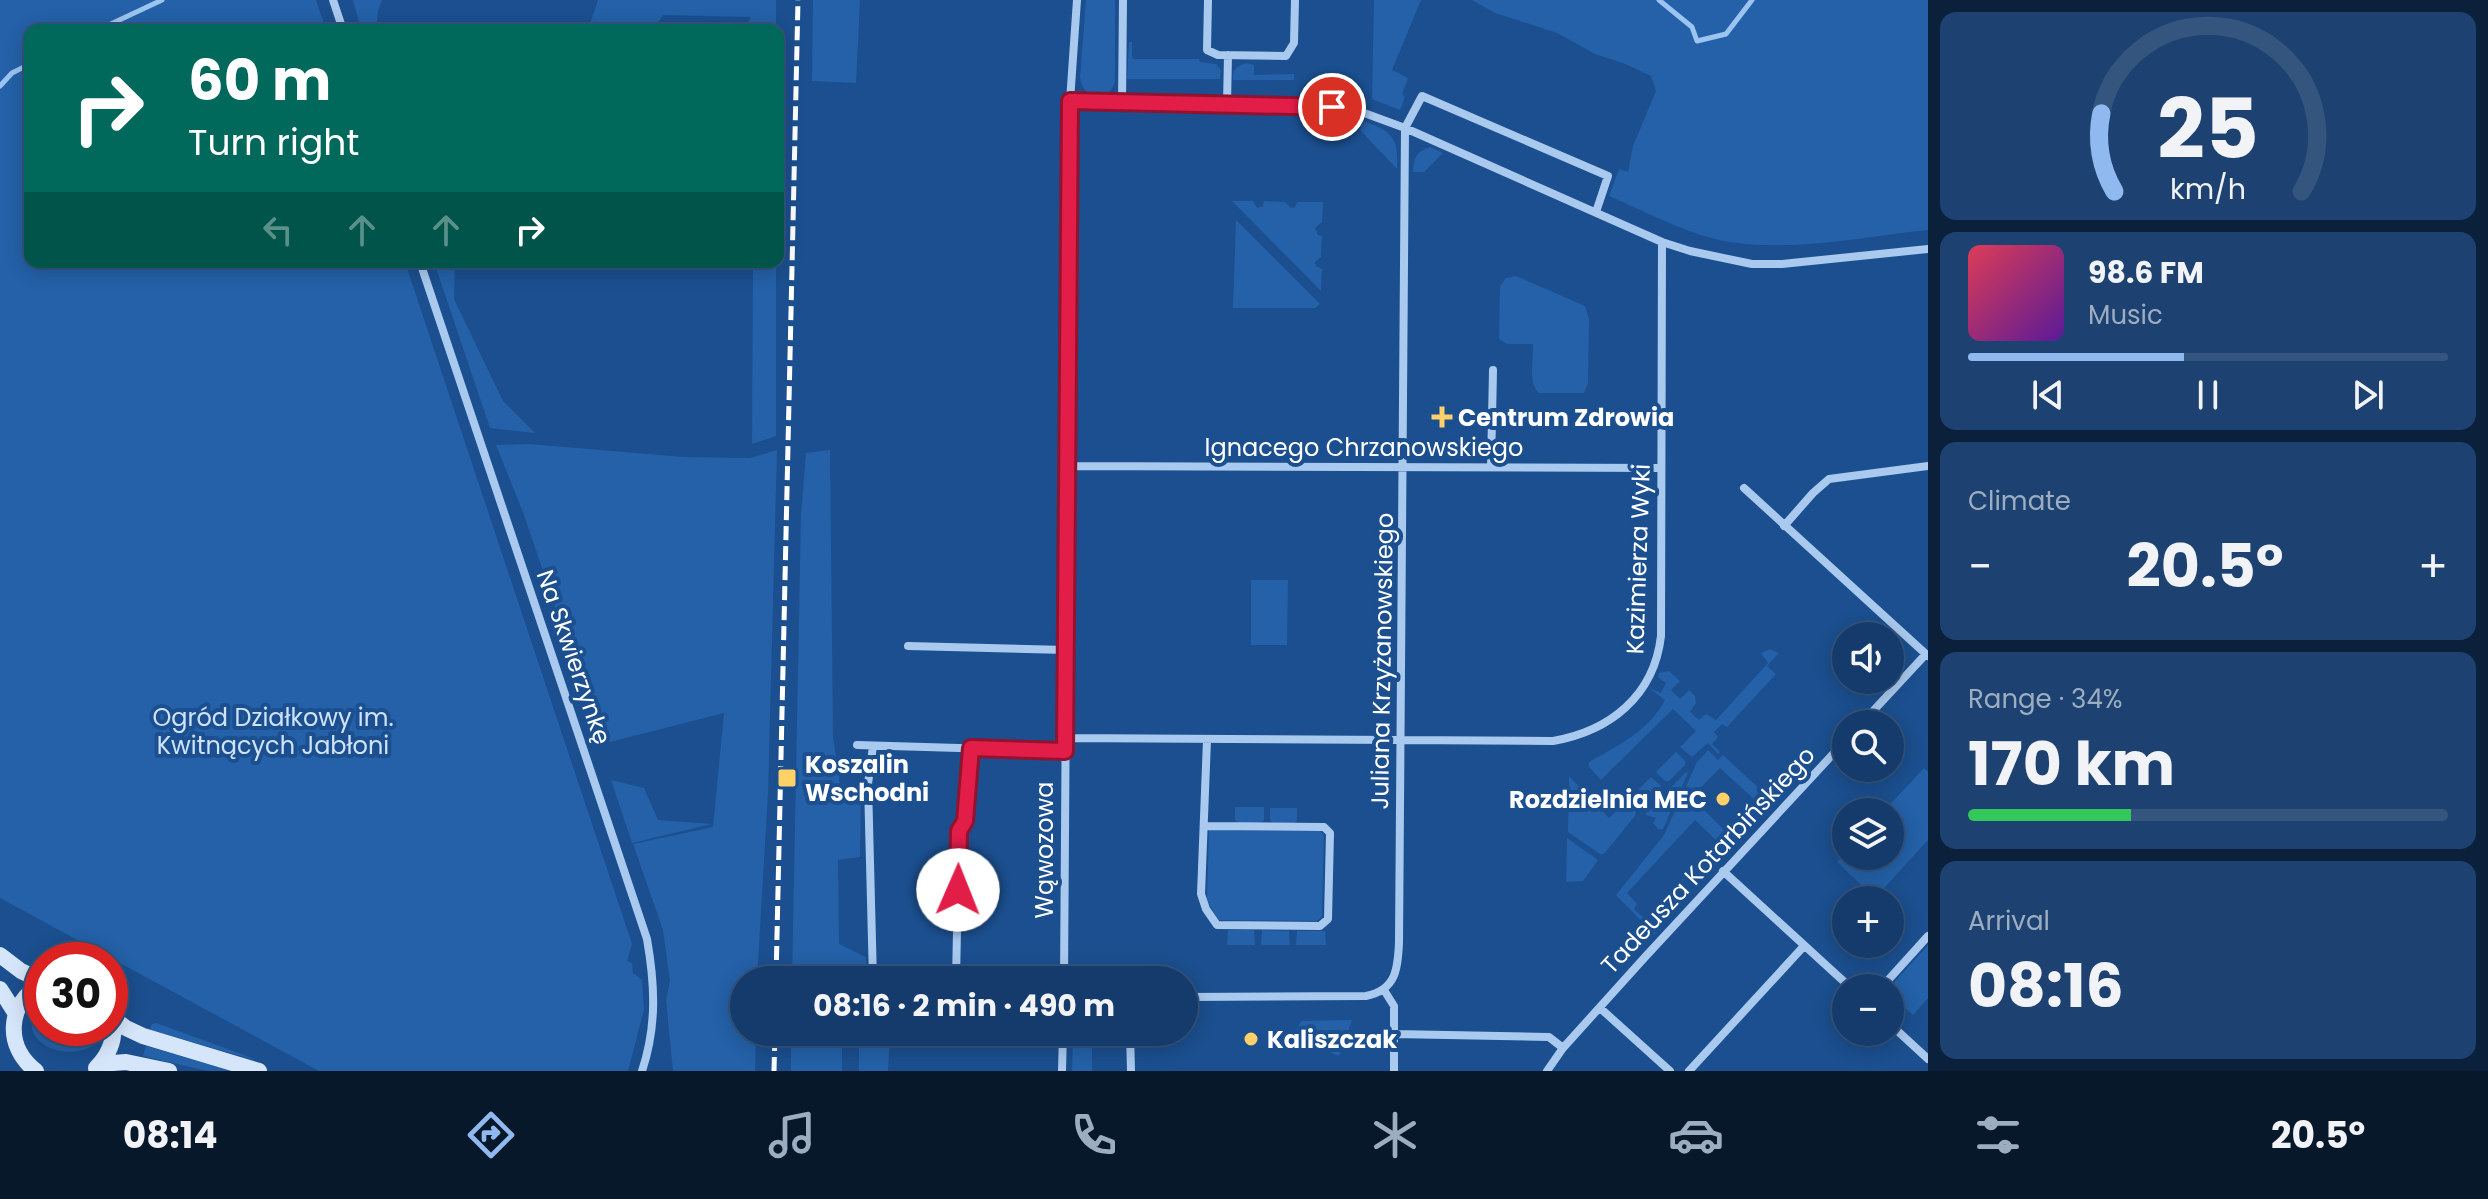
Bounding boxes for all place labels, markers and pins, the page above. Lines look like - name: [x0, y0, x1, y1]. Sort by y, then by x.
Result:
- pin: [1298, 73, 1366, 141]
- place label: Centrum Zdrowia: [1458, 401, 1674, 434]
- marker: Centrum Zdrowia: [1433, 408, 1451, 426]
- place label: Koszalin Wschodni: [805, 748, 929, 809]
- marker: Koszalin Wschodni: [776, 767, 798, 789]
- place label: Rozdzielnia MEC: [1509, 783, 1707, 816]
- marker: Rozdzielnia MEC: [1714, 790, 1732, 808]
- place label: Kaliszczak: [1267, 1023, 1397, 1056]
- marker: Kaliszczak: [1242, 1030, 1260, 1048]

